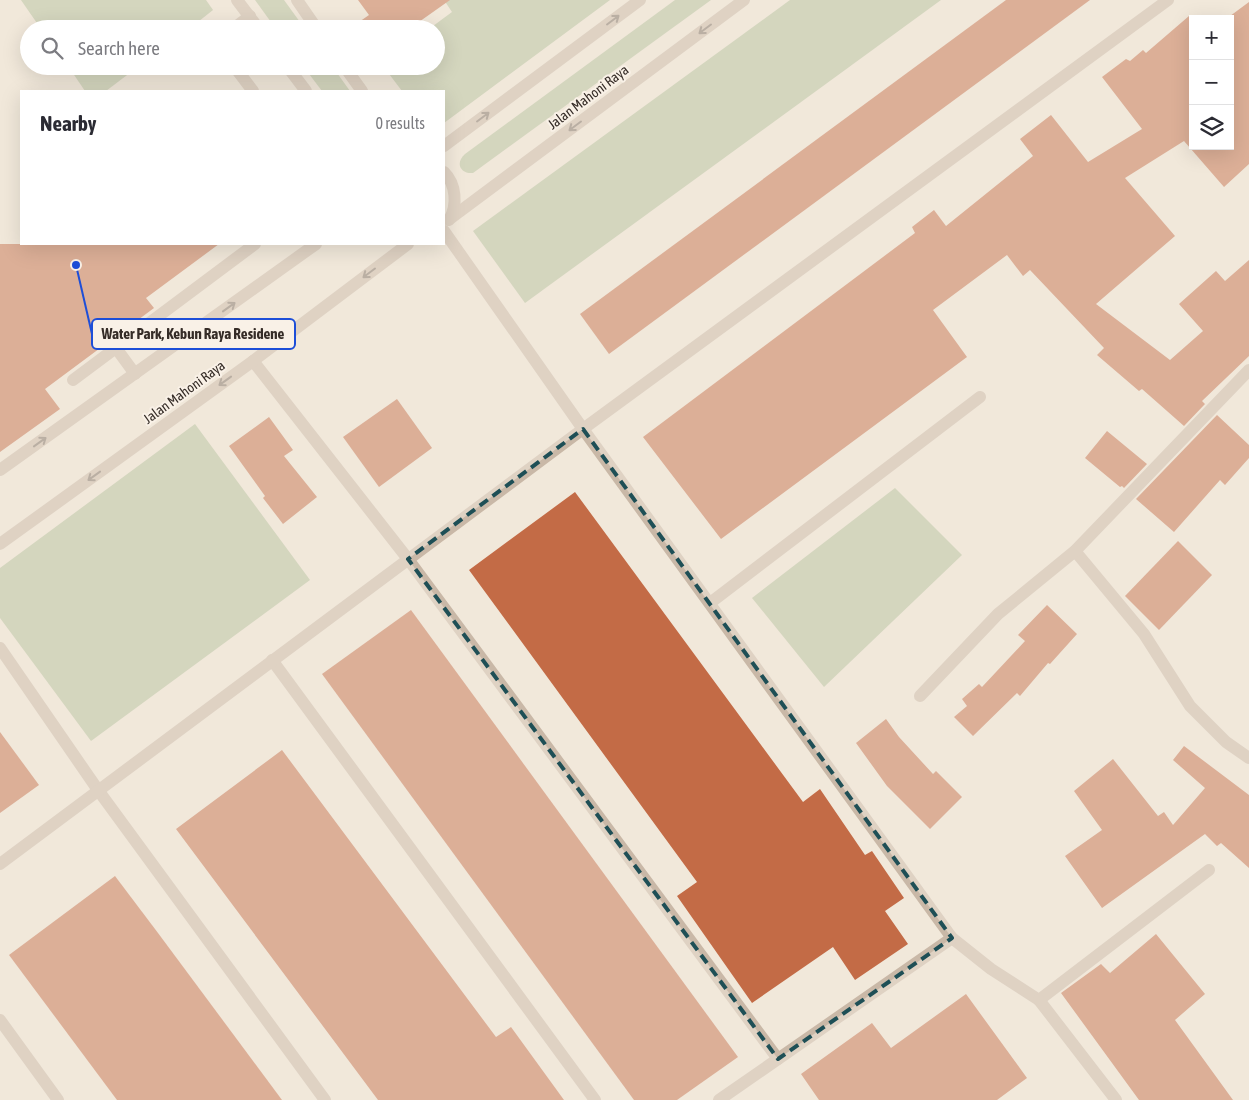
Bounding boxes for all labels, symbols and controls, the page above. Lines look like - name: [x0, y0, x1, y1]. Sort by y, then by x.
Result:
- one-way arrow: [606, 15, 620, 25]
- map controls: [1189, 15, 1234, 150]
- button: +: [1189, 15, 1234, 60]
- search box: [20, 20, 445, 75]
- one-way arrow: [698, 24, 712, 34]
- icon: search: [38, 34, 66, 62]
- text: Search here: [78, 37, 160, 59]
- button: −: [1189, 60, 1234, 105]
- street label: Jalan Mahoni Raya: [545, 61, 631, 133]
- button: layers: [1189, 105, 1234, 150]
- text: Nearby: [40, 111, 96, 135]
- one-way arrow: [476, 112, 490, 122]
- text: 0 results: [375, 114, 425, 132]
- one-way arrow: [568, 121, 582, 131]
- one-way arrow: [362, 268, 376, 278]
- one-way arrow: [221, 301, 235, 312]
- callout: Water Park, Kebun Raya Residene: [92, 319, 295, 349]
- text: Water Park, Kebun Raya Residene: [101, 325, 285, 342]
- street label: Jalan Mahoni Raya: [140, 357, 228, 427]
- one-way arrow: [219, 376, 233, 386]
- one-way arrow: [33, 437, 47, 447]
- one-way arrow: [87, 471, 101, 481]

